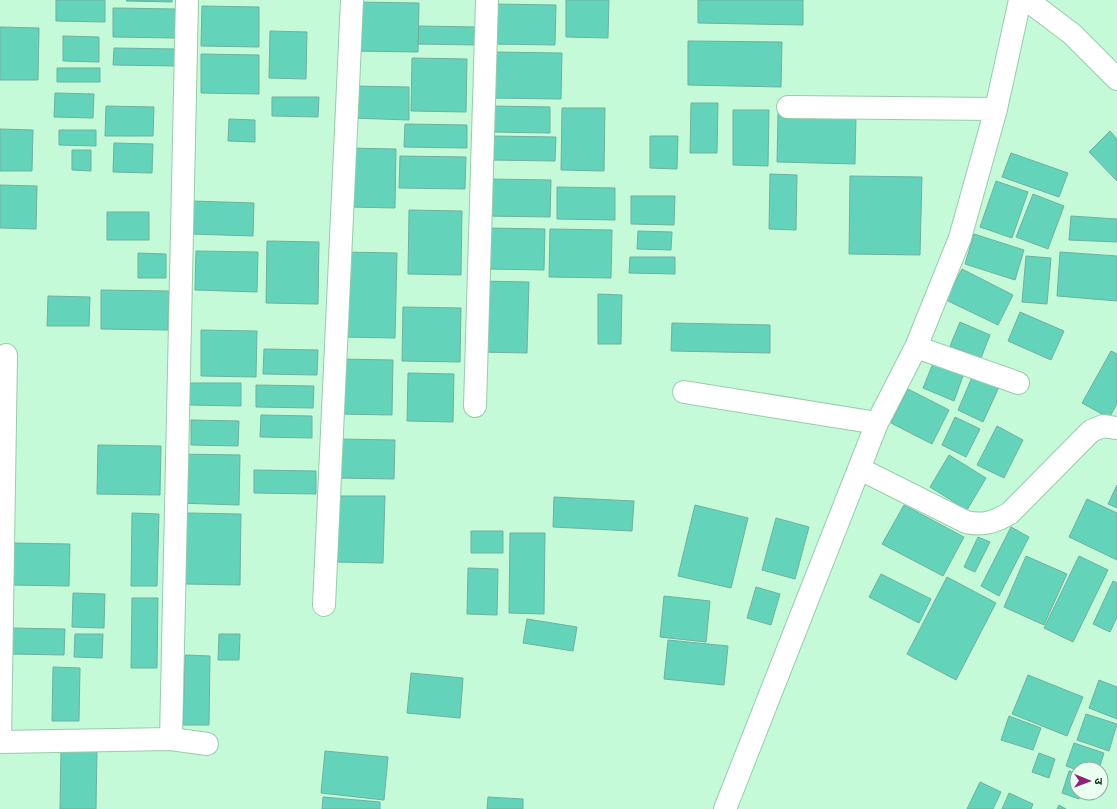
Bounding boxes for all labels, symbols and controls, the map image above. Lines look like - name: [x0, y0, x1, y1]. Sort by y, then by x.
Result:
- north arrow: [1069, 761, 1109, 801]
- text: उ: [1092, 778, 1105, 785]

